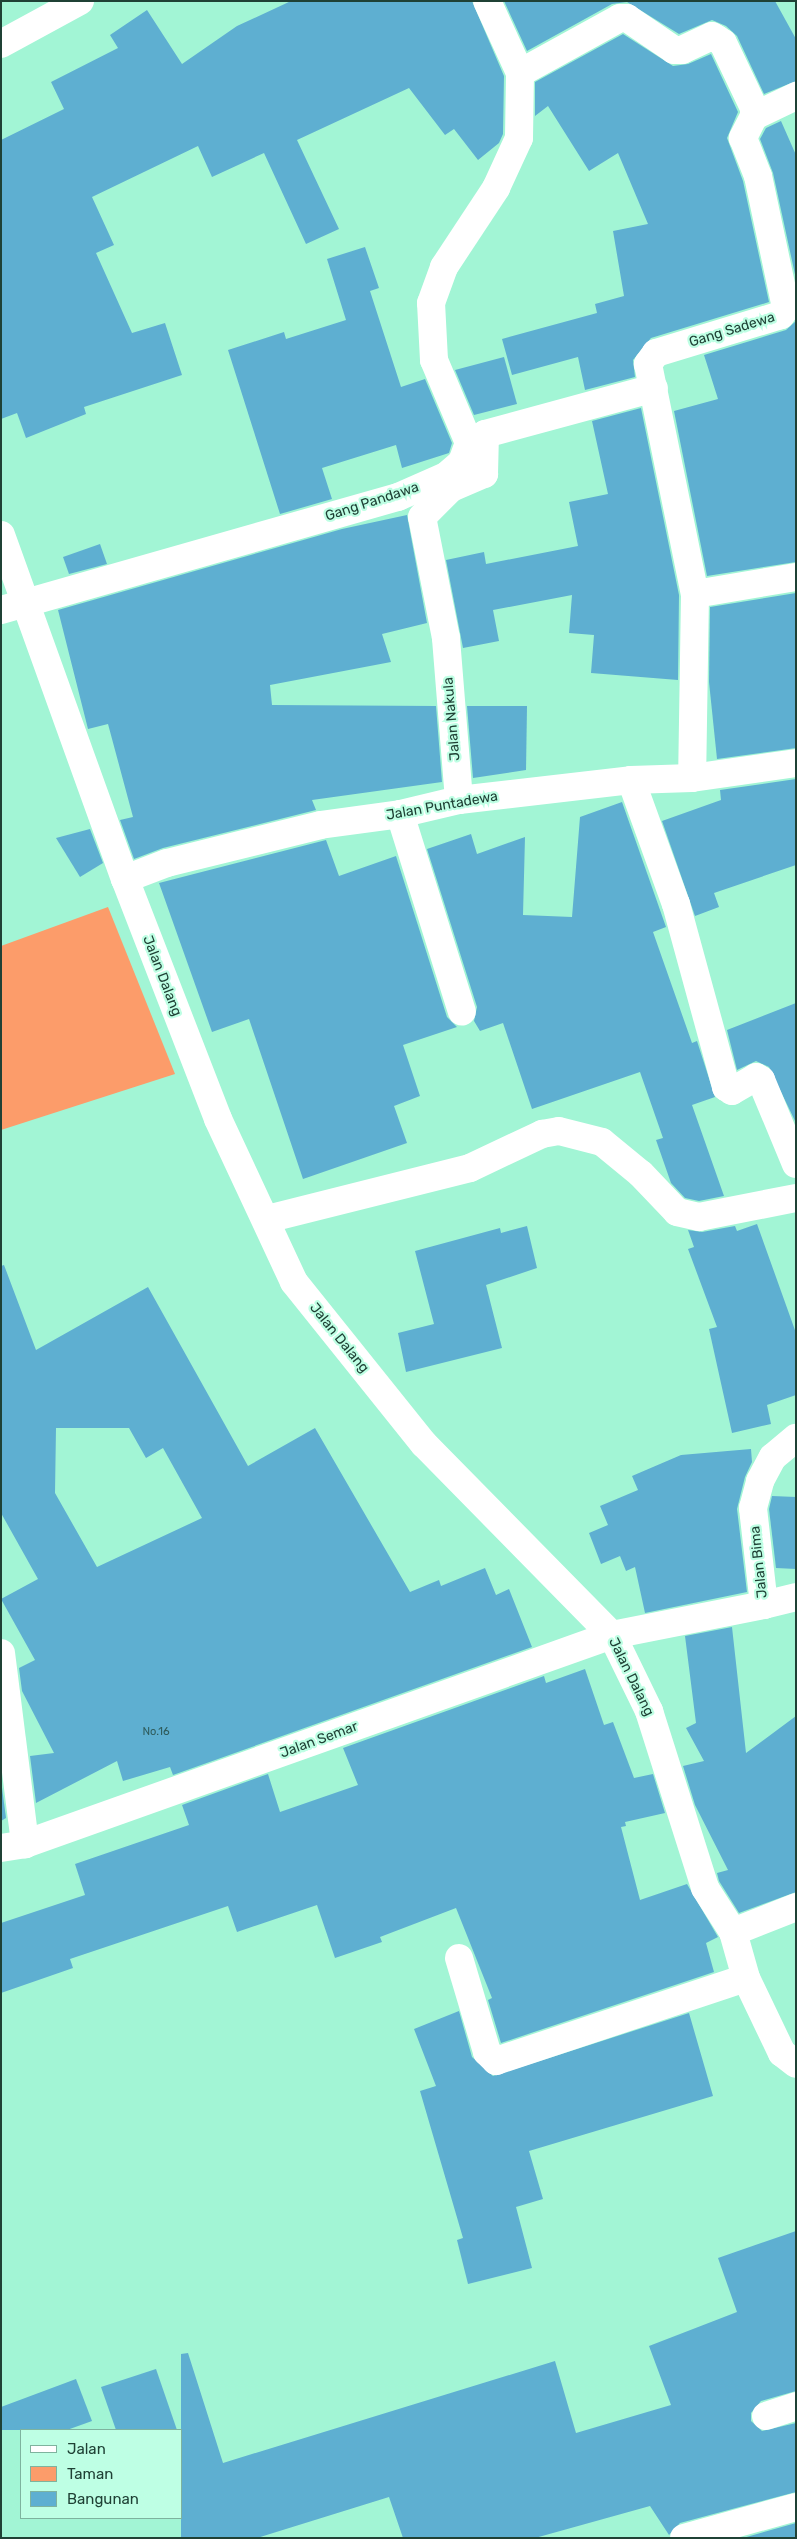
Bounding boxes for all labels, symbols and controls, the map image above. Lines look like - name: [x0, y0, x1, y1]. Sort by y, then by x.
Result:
- street label: Gang Sadewa: [687, 309, 777, 351]
- street label: Gang Pandawa: [323, 479, 421, 525]
- street label: Jalan Nakula: [440, 677, 464, 761]
- street label: Jalan Puntadewa: [385, 788, 499, 824]
- street label: Jalan Dalang: [139, 933, 185, 1019]
- street label: Jalan Dalang: [306, 1300, 372, 1376]
- street label: Jalan Bima: [747, 1525, 771, 1599]
- street label: Jalan Dalang: [605, 1635, 657, 1719]
- street label: Jalan Semar: [278, 1718, 360, 1762]
- house number: No.16: [142, 1725, 170, 1739]
- legend: [20, 2429, 182, 2519]
- text: Jalan: [67, 2440, 106, 2458]
- text: Taman: [67, 2465, 113, 2483]
- text: Bangunan: [67, 2490, 139, 2508]

